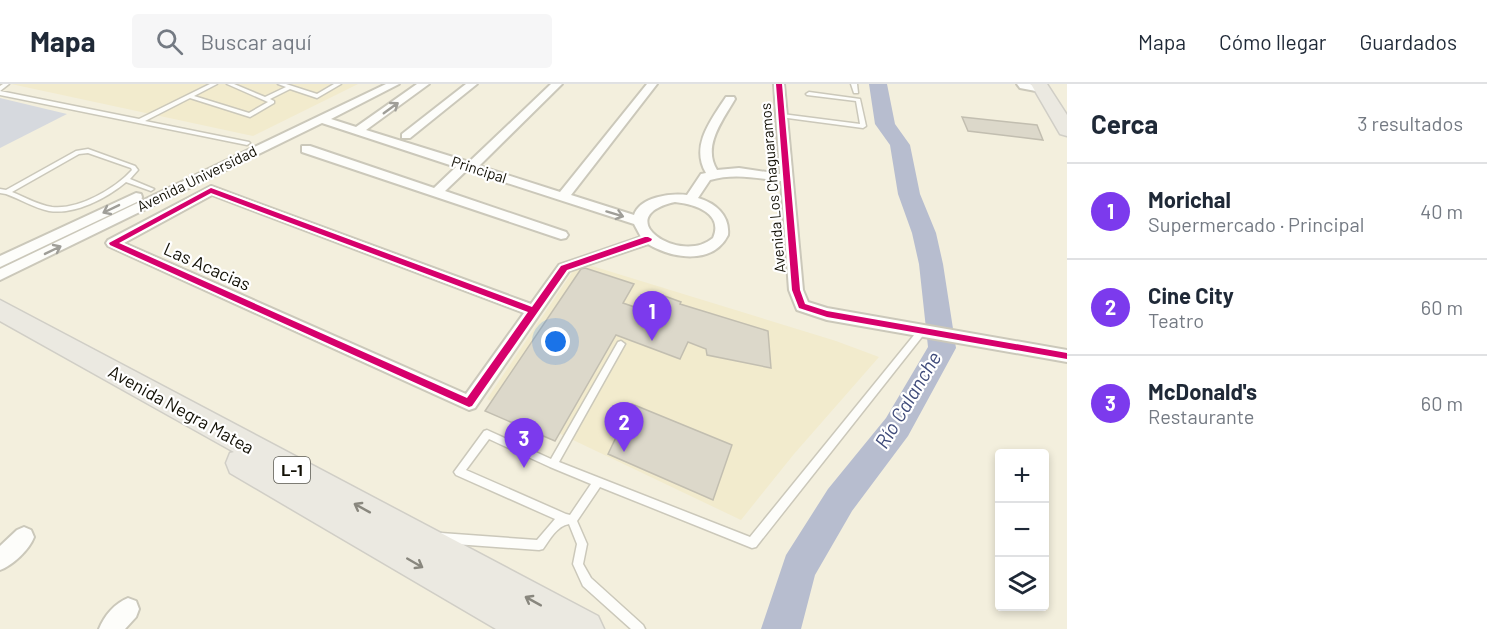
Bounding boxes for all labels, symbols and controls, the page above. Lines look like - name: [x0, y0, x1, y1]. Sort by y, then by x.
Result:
- search box: [132, 14, 552, 68]
- text: Mapa: [30, 24, 96, 58]
- icon: search: [153, 25, 186, 58]
- text: Buscar aquí: [201, 28, 311, 54]
- text: Mapa: [1138, 29, 1186, 54]
- text: Cómo llegar: [1219, 29, 1326, 54]
- text: Guardados: [1359, 29, 1457, 54]
- one-way arrow: [382, 101, 398, 114]
- street label: Avenida Los Chaguaramos: [756, 102, 788, 274]
- text: Cerca: [1091, 108, 1158, 139]
- text: 3 resultados: [1357, 111, 1463, 135]
- street label: Avenida Universidad: [134, 141, 260, 215]
- street label: Principal: [449, 152, 509, 186]
- text: Morichal: [1148, 186, 1231, 212]
- text: 1: [1107, 199, 1114, 223]
- text: 40 m: [1420, 199, 1463, 223]
- one-way arrow: [102, 203, 120, 215]
- one-way arrow: [605, 209, 624, 220]
- text: Supermercado · Principal: [1148, 212, 1364, 236]
- street label: Las Acacias: [161, 237, 254, 295]
- one-way arrow: [43, 243, 61, 255]
- text: Cine City: [1148, 282, 1234, 308]
- pin: 1: [632, 292, 672, 341]
- text: 2: [1105, 295, 1116, 319]
- text: 60 m: [1421, 295, 1463, 319]
- text: Teatro: [1148, 308, 1204, 332]
- your location: [541, 327, 570, 356]
- water label: Río Calanche: [869, 347, 945, 452]
- street label: Avenida Negra Matea: [105, 360, 258, 458]
- text: McDonald's: [1148, 378, 1257, 404]
- text: 3: [1105, 391, 1116, 415]
- text: 60 m: [1421, 391, 1463, 415]
- pin: 2: [604, 402, 644, 452]
- text: Restaurante: [1148, 404, 1254, 428]
- pin: 3: [504, 418, 544, 468]
- map controls: [995, 449, 1049, 611]
- button: +: [995, 449, 1049, 503]
- road number: L-1: [274, 457, 310, 483]
- one-way arrow: [354, 502, 371, 514]
- button: −: [995, 503, 1049, 557]
- one-way arrow: [406, 557, 423, 569]
- button: layers: [995, 557, 1049, 611]
- one-way arrow: [525, 595, 542, 607]

